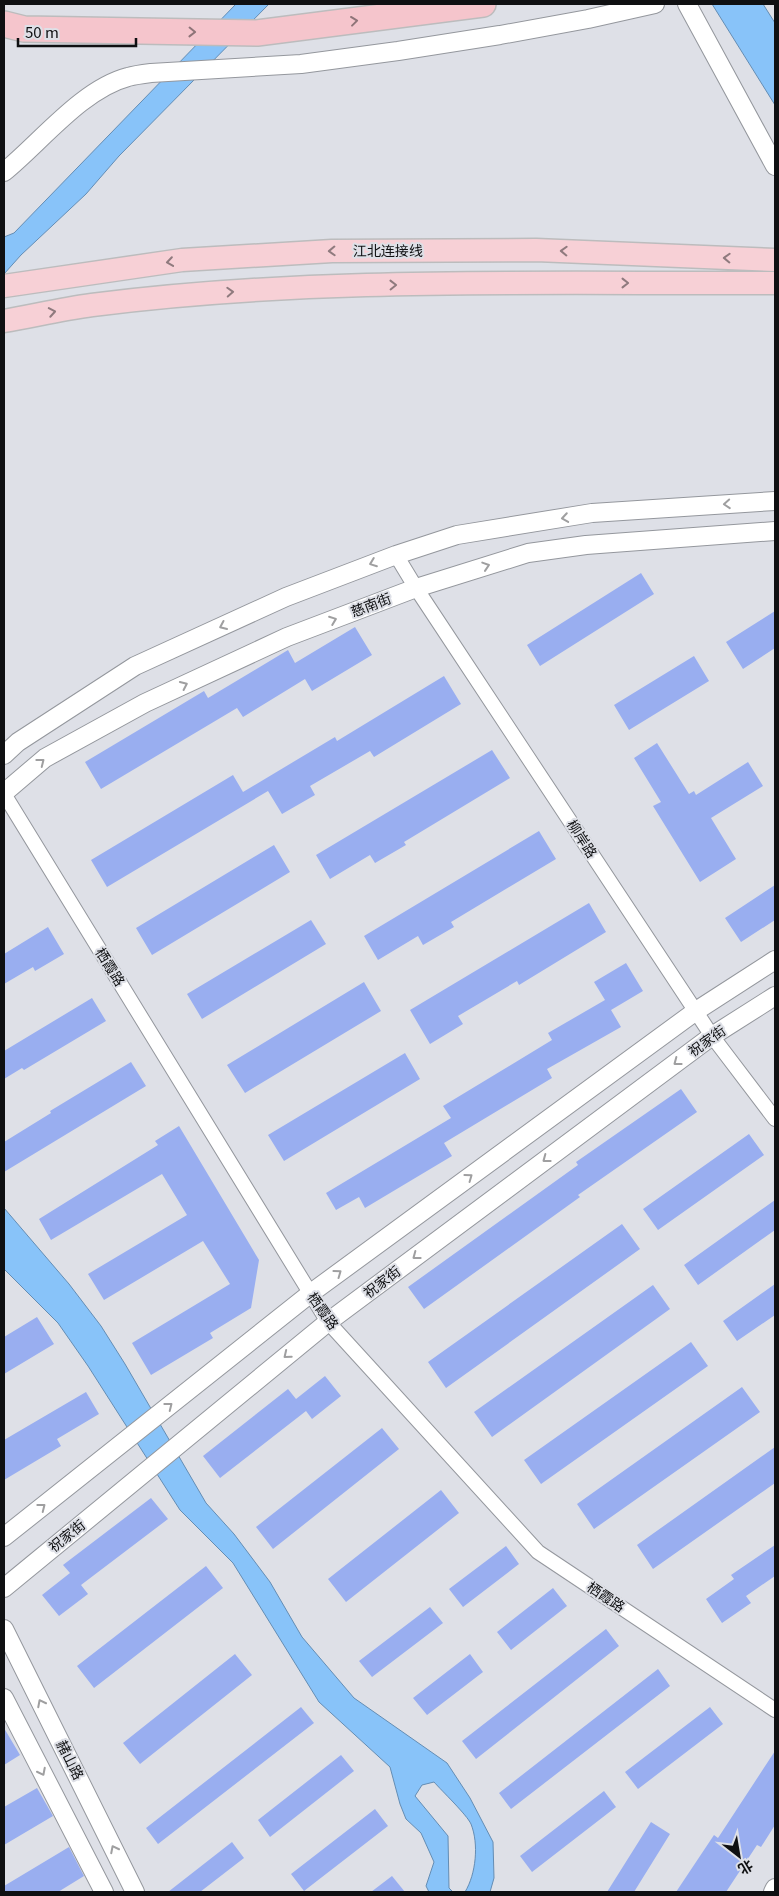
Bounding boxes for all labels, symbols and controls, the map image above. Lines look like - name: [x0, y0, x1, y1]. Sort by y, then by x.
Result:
- scale bar: [18, 15, 135, 47]
- one-way arrow: [350, 16, 358, 27]
- text: 50 m: [25, 21, 59, 42]
- one-way arrow: [188, 27, 196, 37]
- street label: 江北连接线: [353, 240, 423, 260]
- one-way arrow: [327, 246, 335, 256]
- one-way arrow: [560, 246, 568, 256]
- one-way arrow: [722, 252, 730, 263]
- one-way arrow: [165, 256, 174, 266]
- one-way arrow: [622, 278, 629, 288]
- one-way arrow: [390, 280, 397, 290]
- one-way arrow: [227, 286, 235, 297]
- one-way arrow: [47, 308, 56, 318]
- one-way arrow: [722, 498, 730, 509]
- one-way arrow: [560, 512, 569, 522]
- one-way arrow: [370, 558, 378, 568]
- one-way arrow: [482, 562, 490, 572]
- street label: 慈南街: [347, 587, 394, 621]
- one-way arrow: [328, 615, 337, 626]
- one-way arrow: [219, 619, 228, 630]
- one-way arrow: [179, 680, 188, 691]
- one-way arrow: [35, 759, 44, 767]
- street label: 柳岸路: [563, 815, 603, 862]
- street label: 栖霞路: [91, 943, 130, 990]
- street label: 祝家街: [683, 1020, 729, 1060]
- one-way arrow: [673, 1056, 683, 1065]
- one-way arrow: [542, 1153, 552, 1162]
- one-way arrow: [463, 1174, 473, 1183]
- one-way arrow: [412, 1250, 422, 1259]
- street label: 祝家街: [359, 1261, 404, 1302]
- one-way arrow: [332, 1270, 342, 1279]
- street label: 栖霞路: [304, 1287, 344, 1333]
- one-way arrow: [284, 1350, 293, 1359]
- one-way arrow: [163, 1403, 172, 1411]
- one-way arrow: [36, 1504, 46, 1513]
- street label: 祝家街: [44, 1514, 89, 1556]
- street label: 栖霞路: [584, 1576, 630, 1616]
- one-way arrow: [37, 1699, 47, 1708]
- street label: 赭山路: [52, 1736, 89, 1783]
- one-way arrow: [36, 1767, 46, 1776]
- north arrow: [714, 1831, 764, 1881]
- one-way arrow: [110, 1845, 120, 1854]
- text: 北: [735, 1856, 757, 1880]

